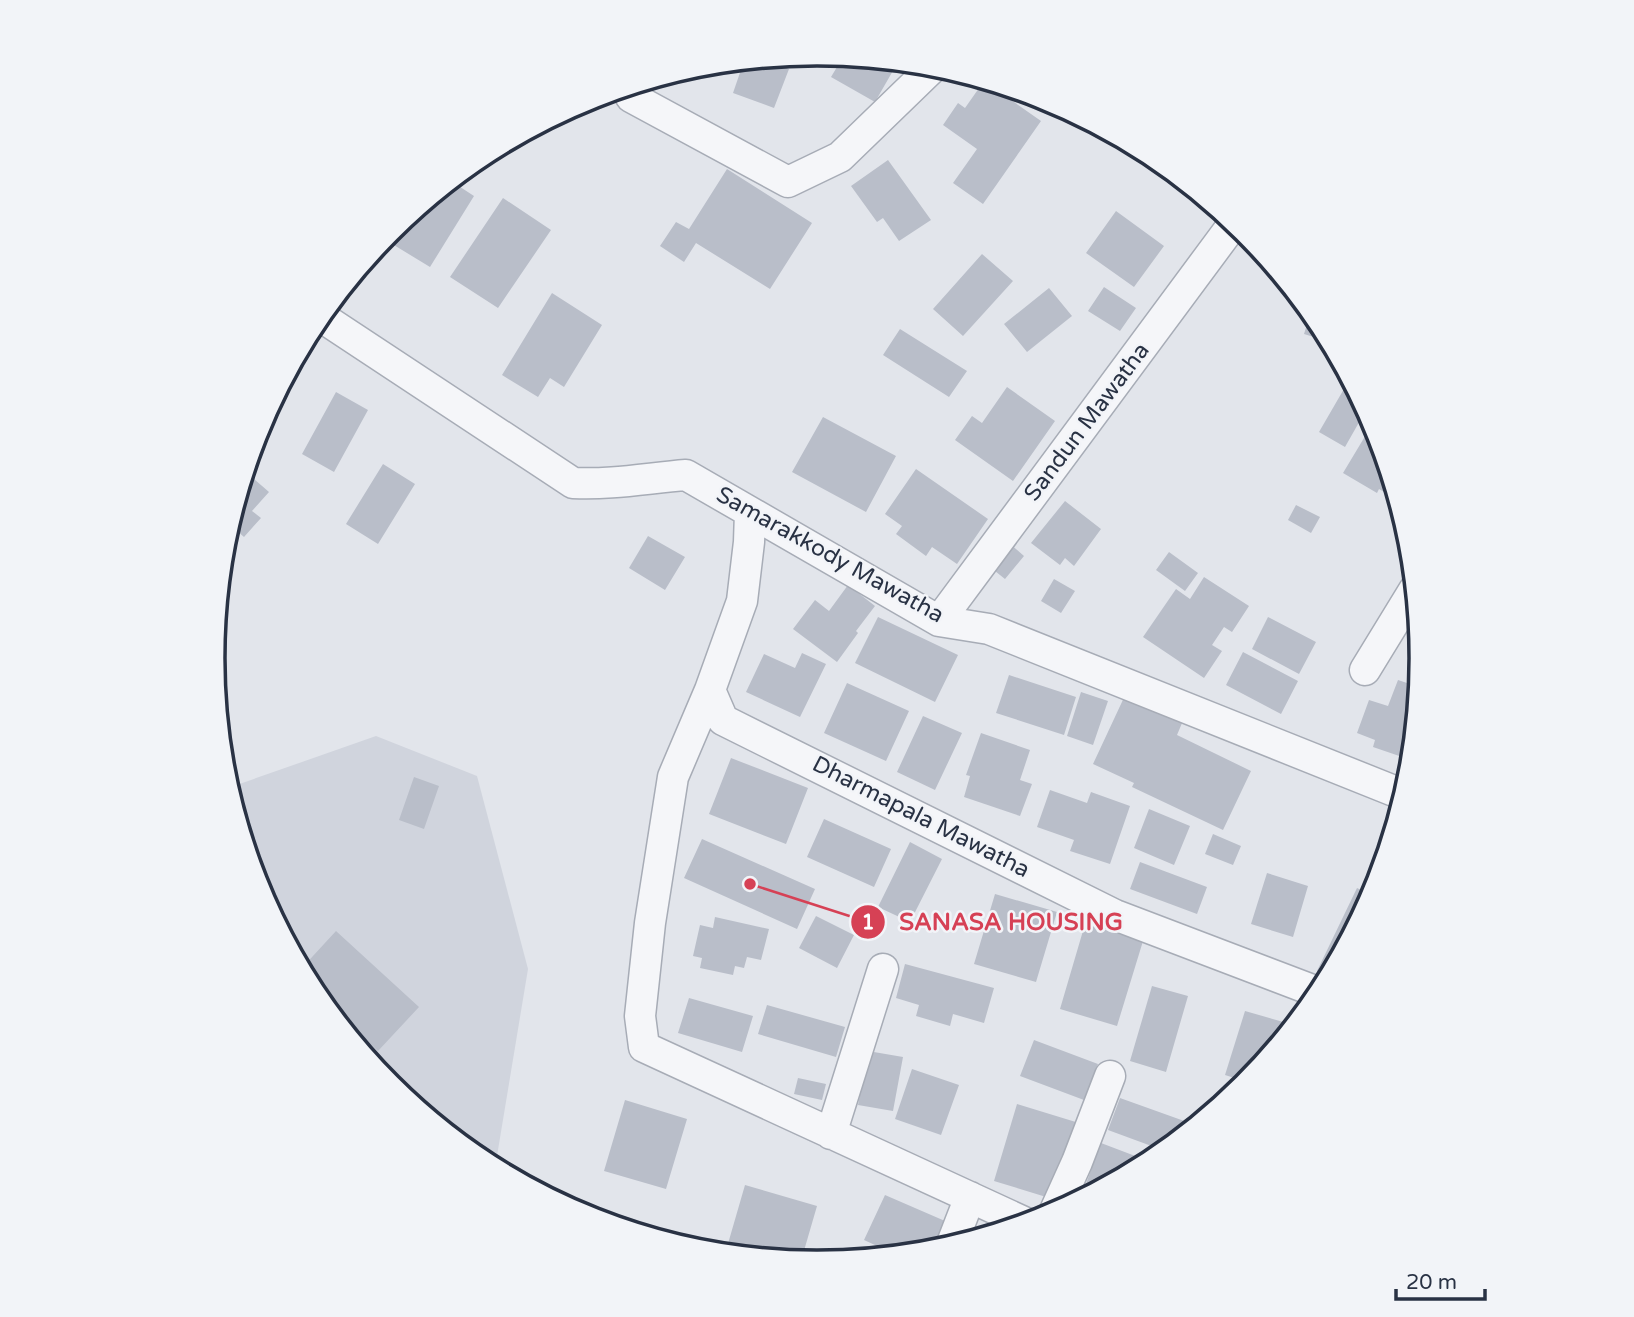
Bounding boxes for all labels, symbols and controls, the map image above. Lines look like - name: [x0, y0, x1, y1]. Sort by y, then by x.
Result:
- street label: Sandun Mawatha: [1018, 337, 1156, 507]
- street label: Samarakkody Mawatha: [711, 481, 949, 629]
- street label: Dharmapala Mawatha: [808, 750, 1034, 884]
- callout: SANASA HOUSING: [851, 899, 1137, 944]
- text: SANASA HOUSING: [899, 908, 1123, 937]
- text: 1: [861, 910, 875, 935]
- scale bar: [1396, 1258, 1485, 1302]
- text: 20 m: [1406, 1270, 1457, 1295]

